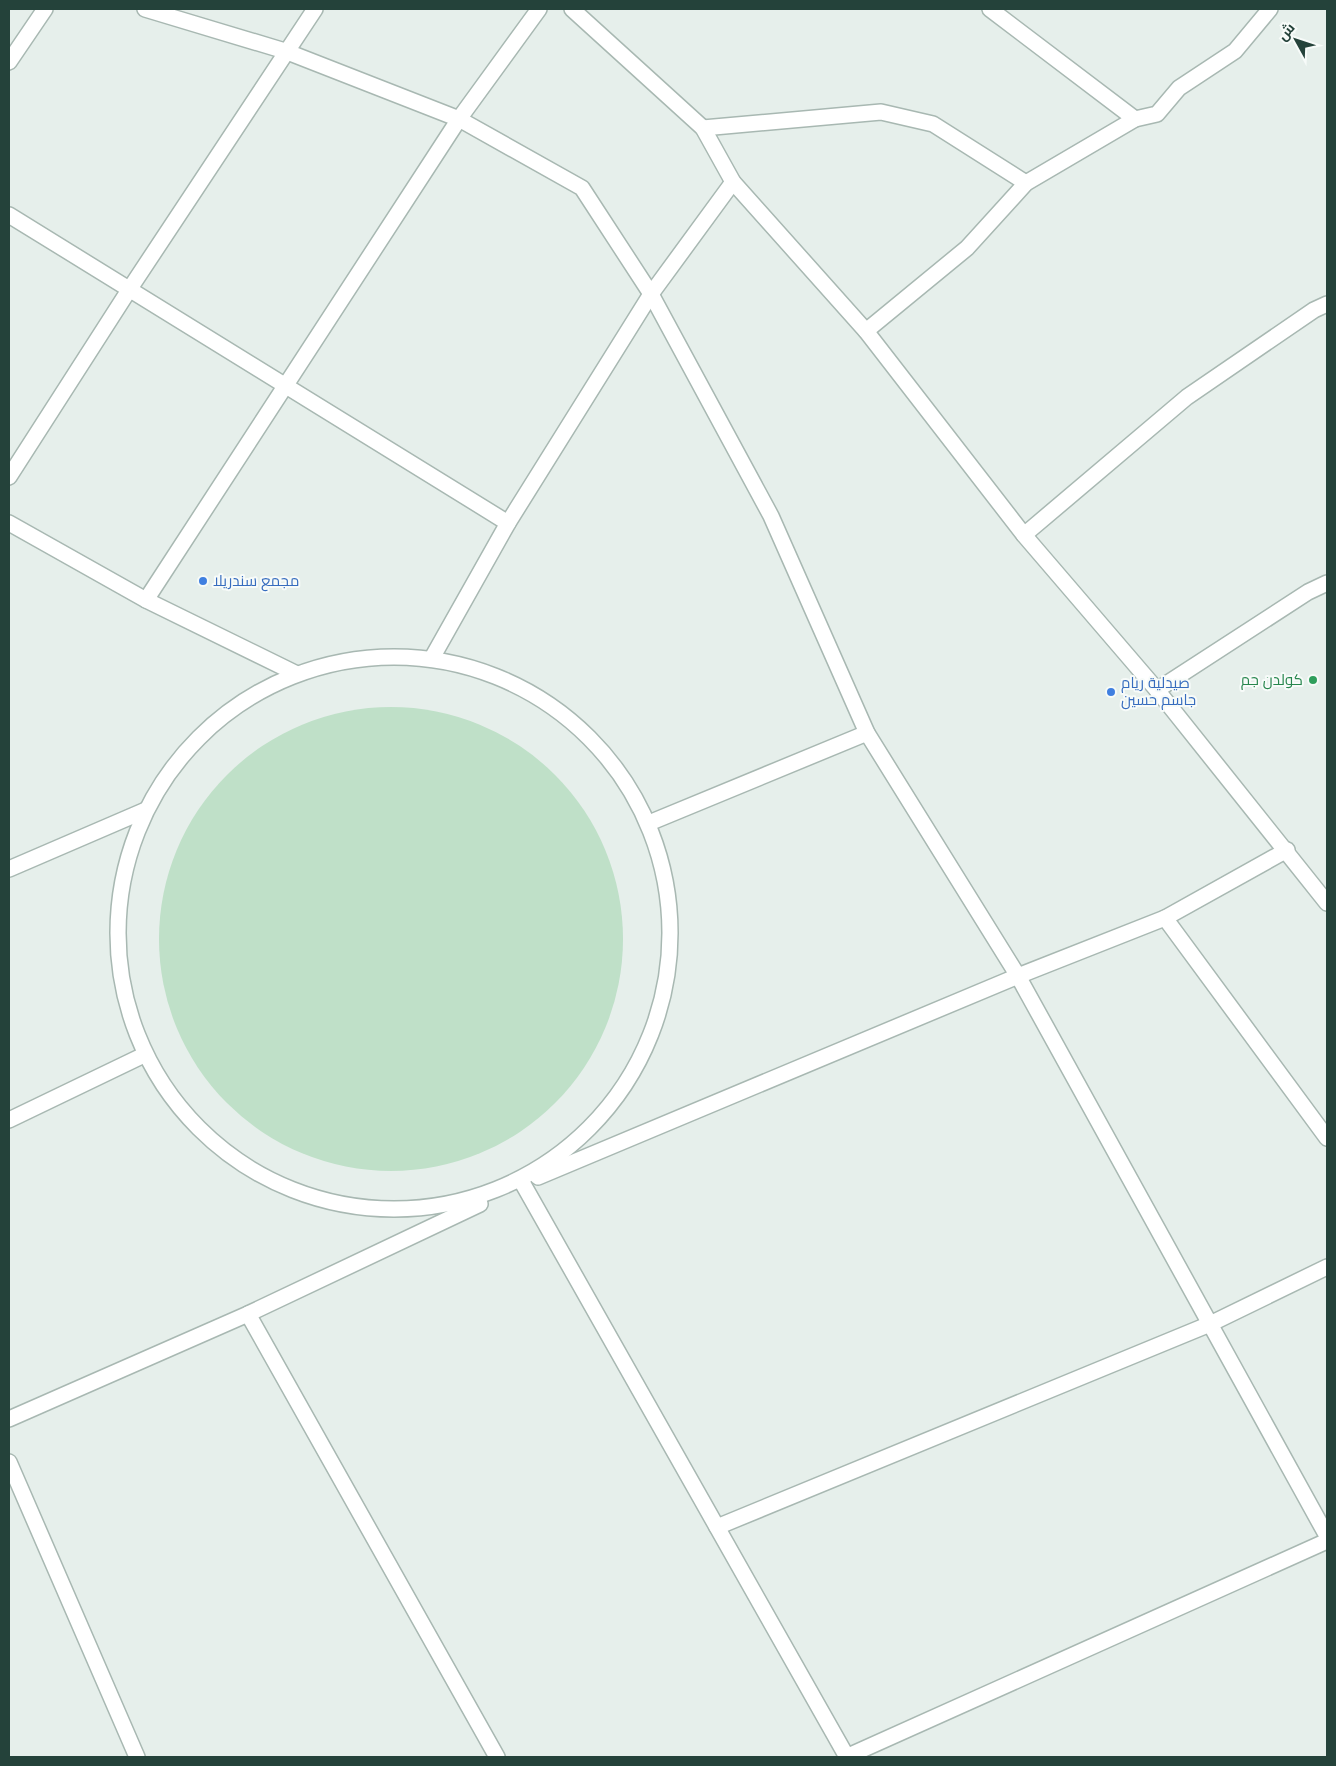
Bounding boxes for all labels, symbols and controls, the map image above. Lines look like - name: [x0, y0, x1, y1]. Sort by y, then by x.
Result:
- north arrow: [1271, 15, 1321, 65]
- text: ش: [1274, 20, 1299, 44]
- place label: مجمع سندريلا: [213, 572, 299, 592]
- marker: مجمع سندريلا: [197, 575, 209, 587]
- place label: كولدن جم: [1241, 671, 1303, 690]
- place label: صيدلية ريام جاسم حسين: [1121, 674, 1196, 710]
- marker: كولدن جم: [1307, 674, 1319, 686]
- marker: صيدلية ريام جاسم حسين: [1105, 686, 1117, 698]

